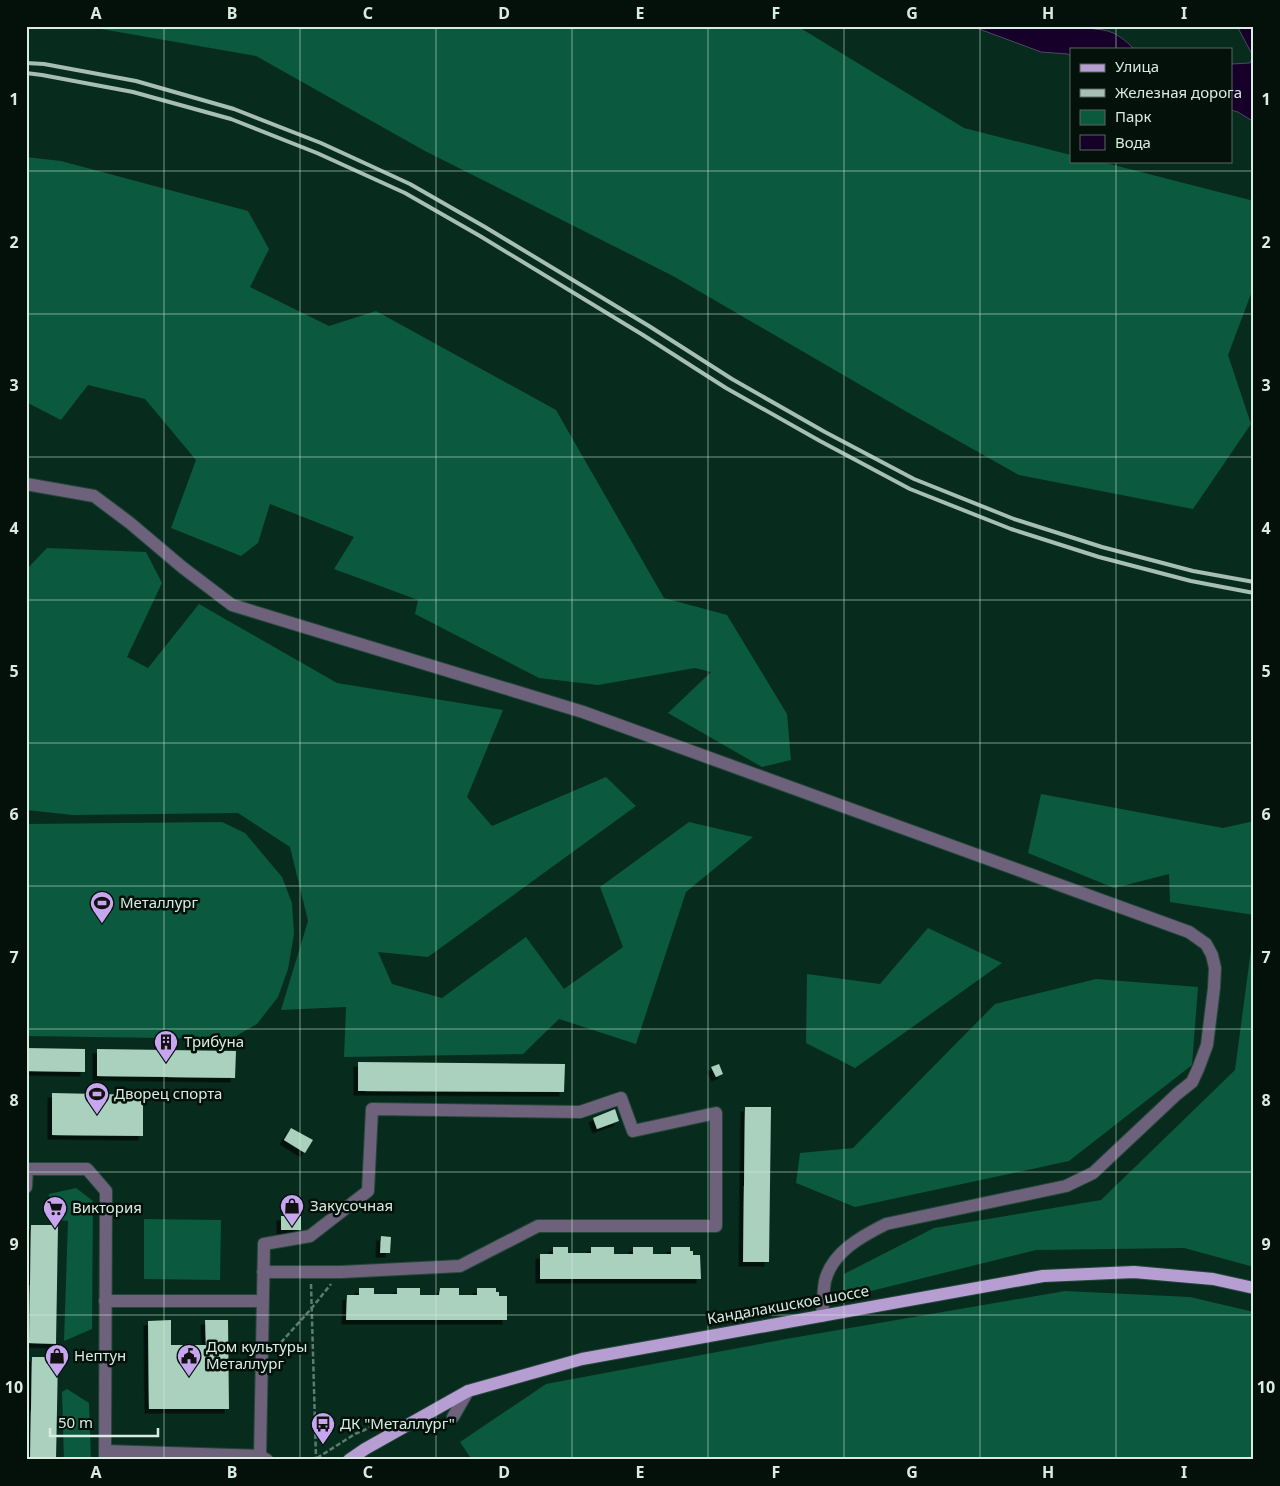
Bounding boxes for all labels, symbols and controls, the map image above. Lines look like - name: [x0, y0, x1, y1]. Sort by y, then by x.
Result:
- text: A: [90, 2, 102, 24]
- text: B: [227, 2, 237, 24]
- text: C: [363, 2, 373, 24]
- text: D: [498, 2, 510, 24]
- text: E: [636, 2, 645, 24]
- text: F: [772, 2, 780, 24]
- text: G: [906, 2, 918, 24]
- text: H: [1042, 2, 1054, 24]
- text: I: [1181, 2, 1187, 24]
- legend: [1070, 48, 1232, 162]
- text: Улица: [1115, 56, 1159, 76]
- text: Железная дорога: [1115, 82, 1242, 102]
- text: 1: [9, 88, 19, 110]
- text: 1: [1261, 88, 1271, 110]
- text: Парк: [1115, 106, 1151, 126]
- text: Вода: [1115, 132, 1151, 152]
- text: 2: [9, 231, 19, 253]
- text: 2: [1261, 231, 1271, 253]
- text: 3: [9, 374, 19, 396]
- text: 3: [1261, 374, 1271, 396]
- text: 4: [9, 517, 19, 539]
- text: 4: [1261, 517, 1271, 539]
- text: 5: [9, 660, 19, 682]
- text: 5: [1261, 660, 1271, 682]
- text: 6: [9, 803, 19, 825]
- text: 6: [1261, 803, 1271, 825]
- sports icon: Металлург: [89, 890, 115, 924]
- place label: Металлург: [120, 892, 198, 912]
- text: 7: [9, 946, 19, 968]
- text: 7: [1261, 946, 1271, 968]
- building icon: Трибуна: [153, 1029, 179, 1063]
- place label: Трибуна: [184, 1031, 244, 1051]
- sports icon: Дворец спорта: [84, 1081, 110, 1115]
- place label: Дворец спорта: [114, 1083, 222, 1103]
- text: 8: [9, 1089, 19, 1111]
- text: 8: [1261, 1089, 1271, 1111]
- shop icon: Закусочная: [279, 1193, 305, 1227]
- supermarket icon: Виктория: [42, 1195, 68, 1229]
- place label: Закусочная: [310, 1195, 393, 1215]
- place label: Виктория: [72, 1197, 142, 1217]
- text: 9: [9, 1233, 19, 1255]
- text: 9: [1261, 1233, 1271, 1255]
- street label: Кандалакшское шоссе: [705, 1280, 870, 1328]
- place label: Дом культуры Металлург: [206, 1336, 307, 1373]
- shop icon: Нептун: [44, 1343, 70, 1377]
- public building icon: Дом культуры Металлург: [176, 1343, 202, 1377]
- place label: Нептун: [74, 1345, 126, 1365]
- text: 10: [5, 1376, 23, 1398]
- text: 10: [1257, 1376, 1275, 1398]
- scale bar: [50, 1406, 158, 1438]
- bus stop icon: ДК "Металлург": [310, 1411, 336, 1445]
- text: 50 m: [58, 1412, 93, 1432]
- place label: ДК "Металлург": [340, 1413, 455, 1433]
- text: A: [90, 1461, 102, 1483]
- text: B: [227, 1461, 237, 1483]
- text: C: [363, 1461, 373, 1483]
- text: D: [498, 1461, 510, 1483]
- text: E: [636, 1461, 645, 1483]
- text: F: [772, 1461, 780, 1483]
- text: G: [906, 1461, 918, 1483]
- text: H: [1042, 1461, 1054, 1483]
- text: I: [1181, 1461, 1187, 1483]

